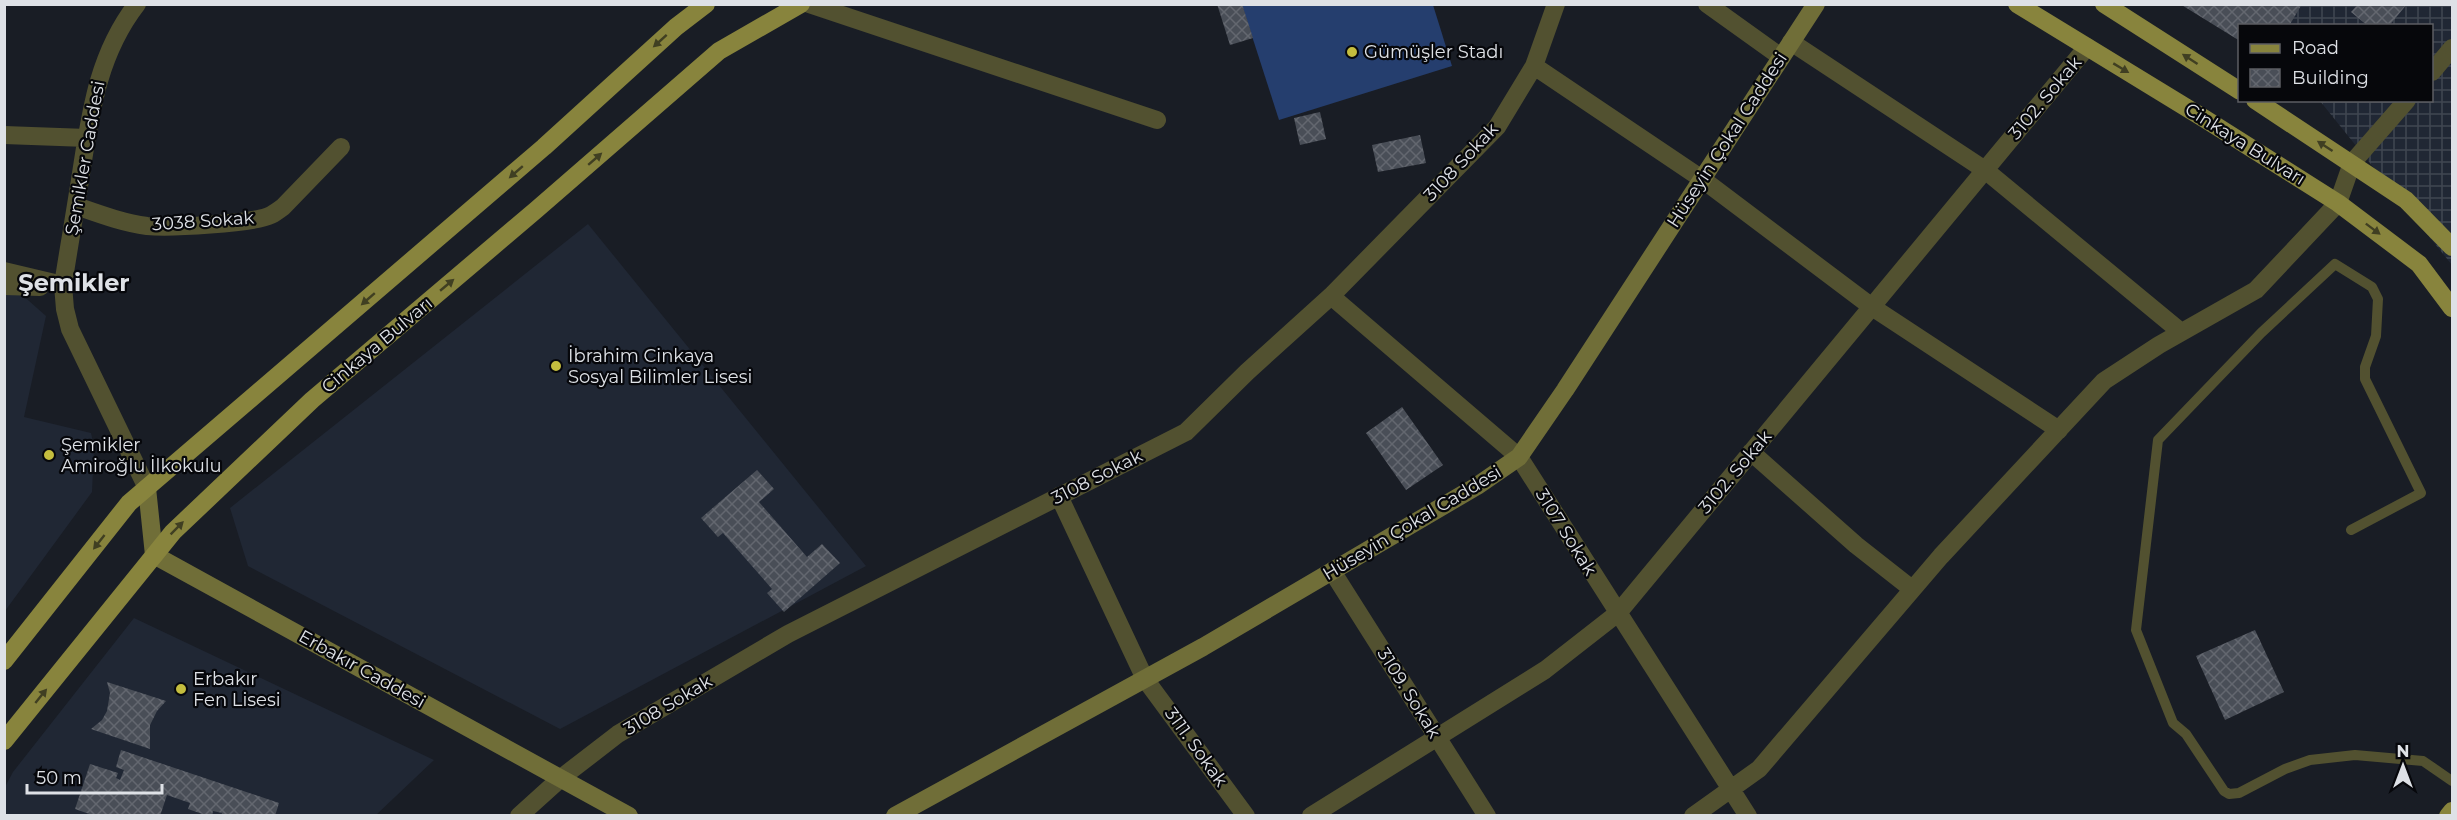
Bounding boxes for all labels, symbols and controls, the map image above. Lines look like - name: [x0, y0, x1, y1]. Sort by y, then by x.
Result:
- legend: [2238, 24, 2433, 102]
- one-way arrow: [653, 34, 668, 48]
- text: Road: [2292, 37, 2339, 59]
- place label: Gümüşler Stadı: [1364, 41, 1503, 63]
- marker: Gümüşler Stadı: [1345, 45, 1359, 59]
- street label: Hüseyin Çokal Caddesi: [1662, 48, 1792, 232]
- street label: 3102. Sokak: [2004, 52, 2086, 144]
- one-way arrow: [2182, 54, 2198, 65]
- one-way arrow: [2113, 62, 2129, 73]
- text: Building: [2292, 67, 2369, 89]
- street label: Şemikler Caddesi: [61, 79, 109, 237]
- street label: Cinkaya Bulvarı: [2181, 98, 2309, 190]
- street label: 3108 Sokak: [1419, 118, 1503, 206]
- one-way arrow: [2317, 141, 2333, 152]
- one-way arrow: [587, 153, 602, 166]
- one-way arrow: [508, 165, 524, 178]
- street label: 3038 Sokak: [151, 206, 255, 236]
- one-way arrow: [2365, 223, 2381, 236]
- district label: Şemikler: [18, 268, 130, 297]
- one-way arrow: [439, 279, 455, 292]
- street label: Cinkaya Bulvarı: [317, 292, 437, 398]
- one-way arrow: [361, 292, 376, 305]
- place label: İbrahim Cinkaya Sosyal Bilimler Lisesi: [568, 345, 752, 388]
- marker: İbrahim Cinkaya Sosyal Bilimler Lisesi: [549, 359, 563, 373]
- street label: 3102. Sokak: [1694, 426, 1776, 518]
- place label: Şemikler Amiroğlu İlkokulu: [61, 434, 222, 477]
- street label: 3108 Sokak: [1048, 445, 1146, 509]
- marker: Şemikler Amiroğlu İlkokulu: [42, 448, 56, 462]
- street label: Hüseyin Çokal Caddesi: [1319, 461, 1505, 585]
- street label: 3107 Sokak: [1531, 485, 1601, 580]
- one-way arrow: [170, 522, 184, 536]
- one-way arrow: [94, 534, 106, 549]
- street label: Erbakır Caddesi: [295, 625, 429, 713]
- street label: 3109. Sokak: [1373, 644, 1446, 742]
- place label: Erbakır Fen Lisesi: [193, 668, 281, 711]
- street label: 3108 Sokak: [620, 670, 716, 740]
- marker: Erbakır Fen Lisesi: [174, 682, 188, 696]
- one-way arrow: [35, 688, 48, 704]
- street label: 3111. Sokak: [1160, 703, 1232, 791]
- north arrow: [2373, 736, 2433, 796]
- text: N: [2397, 742, 2409, 761]
- scale bar: [27, 757, 162, 795]
- text: 50 m: [36, 767, 82, 789]

